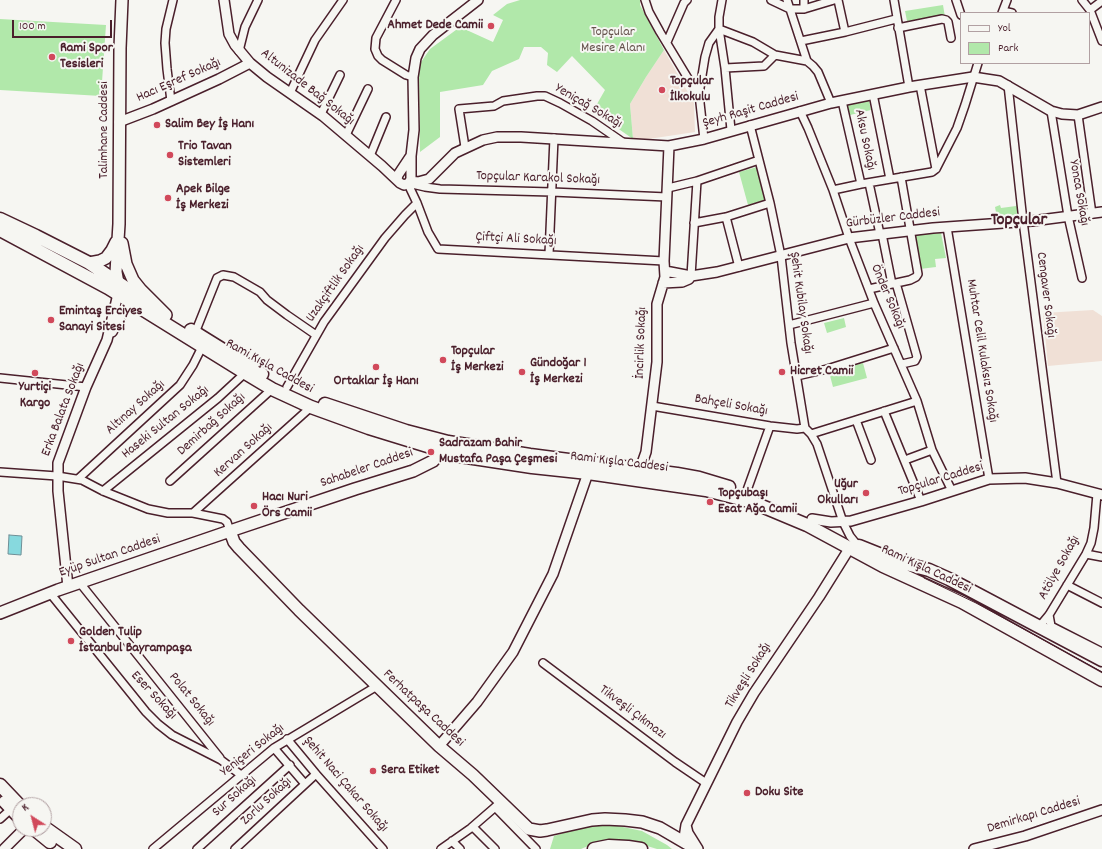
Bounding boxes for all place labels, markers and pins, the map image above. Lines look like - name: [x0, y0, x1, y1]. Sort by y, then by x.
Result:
- place label: Ahmet Dede Camii: [387, 18, 483, 34]
- marker: Ahmet Dede Camii: [486, 21, 496, 31]
- place label: Rami Spor Tesisleri: [60, 41, 113, 74]
- marker: Rami Spor Tesisleri: [47, 52, 57, 62]
- place label: Topçular İlkokulu: [670, 74, 714, 106]
- marker: Topçular İlkokulu: [657, 85, 667, 95]
- place label: Salim Bey İş Hanı: [165, 117, 254, 133]
- marker: Salim Bey İş Hanı: [152, 120, 162, 130]
- place label: Trio Tavan Sistemleri: [178, 139, 232, 172]
- marker: Trio Tavan Sistemleri: [165, 150, 175, 160]
- place label: Apek Bilge İş Merkezi: [176, 182, 230, 214]
- marker: Apek Bilge İş Merkezi: [163, 193, 173, 203]
- place label: Emintaş Erciyes Sanayi Sitesi: [59, 304, 142, 336]
- marker: Emintaş Erciyes Sanayi Sitesi: [46, 315, 56, 325]
- place label: Topçular İş Merkezi: [451, 344, 504, 376]
- marker: Topçular İş Merkezi: [438, 355, 448, 365]
- place label: Gündoğar 1 İş Merkezi: [530, 356, 587, 388]
- marker: Ortaklar İş Hanı: [371, 362, 381, 372]
- place label: Hicret Camii: [790, 364, 853, 380]
- marker: Gündoğar 1 İş Merkezi: [517, 367, 527, 377]
- marker: Hicret Camii: [777, 367, 787, 377]
- marker: Yurtiçi Kargo: [30, 368, 40, 378]
- place label: Ortaklar İş Hanı: [334, 374, 418, 390]
- place label: Yurtiçi Kargo: [19, 380, 51, 412]
- place label: Sadrazam Bahir Mustafa Paşa Çeşmesi: [439, 436, 557, 468]
- marker: Sadrazam Bahir Mustafa Paşa Çeşmesi: [426, 447, 436, 457]
- place label: Uğur Okulları: [817, 477, 858, 510]
- place label: Topçubaşı Esat Ağa Camii: [718, 486, 797, 518]
- marker: Uğur Okulları: [861, 488, 871, 498]
- place label: Hacı Nuri Örs Camii: [262, 490, 312, 522]
- marker: Topçubaşı Esat Ağa Camii: [705, 497, 715, 507]
- marker: Hacı Nuri Örs Camii: [249, 501, 259, 511]
- place label: Golden Tulip İstanbul Bayrampaşa: [79, 625, 192, 658]
- marker: Golden Tulip İstanbul Bayrampaşa: [66, 636, 76, 646]
- place label: Sera Etiket: [381, 763, 439, 779]
- marker: Sera Etiket: [368, 766, 378, 776]
- place label: Doku Site: [755, 785, 803, 801]
- marker: Doku Site: [742, 788, 752, 798]

